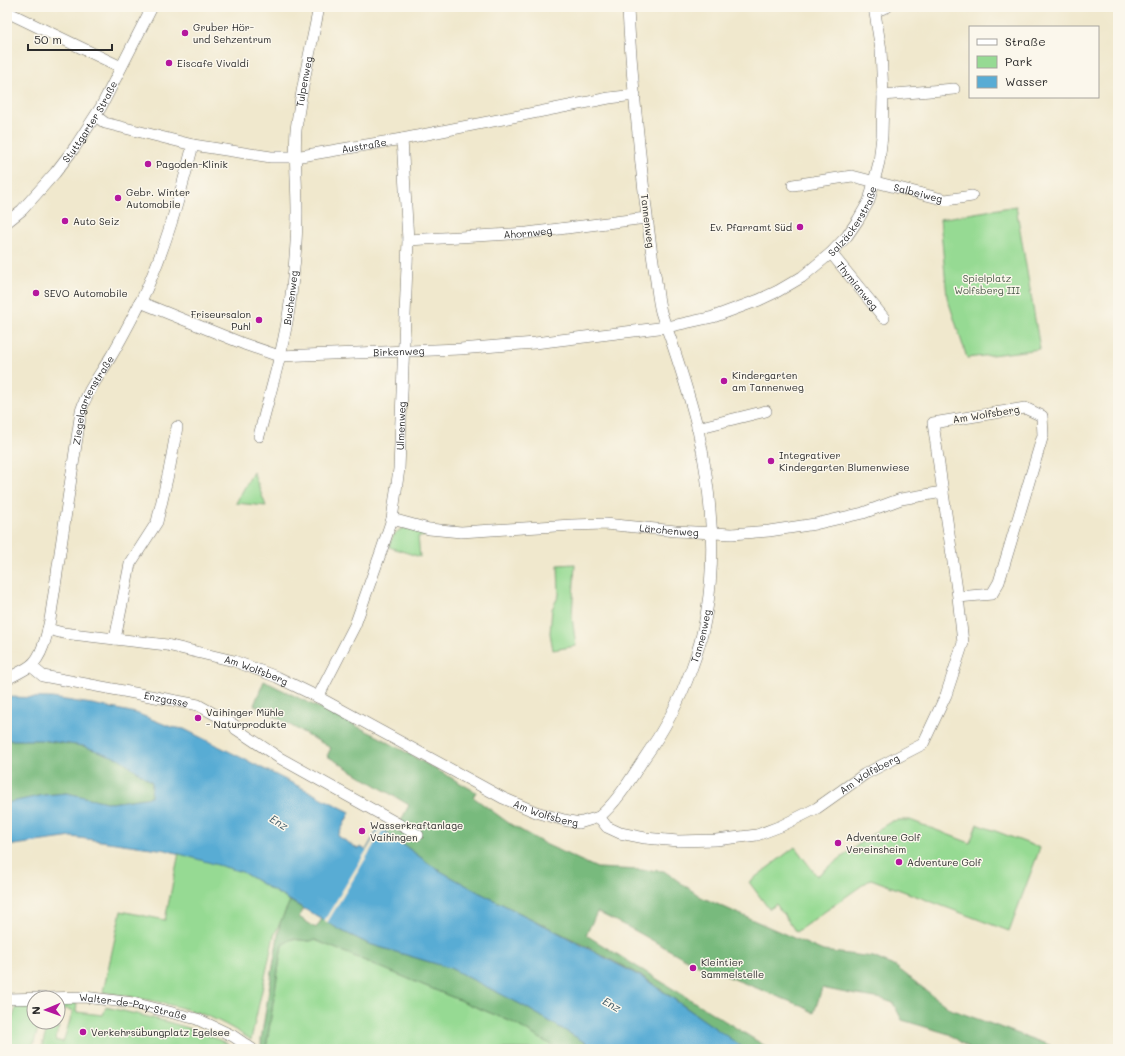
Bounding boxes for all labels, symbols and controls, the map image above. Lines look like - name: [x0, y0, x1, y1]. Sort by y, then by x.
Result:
- place label: Gruber Hör- und Sehzentrum: [193, 20, 271, 46]
- scale bar: [28, 26, 112, 52]
- legend: [969, 26, 1099, 98]
- marker: Gruber Hör- und Sehzentrum: [180, 28, 190, 38]
- text: 50 m: [34, 31, 62, 47]
- text: Straße: [1005, 33, 1046, 49]
- text: Park: [1005, 53, 1032, 69]
- street label: Tulpenweg: [292, 55, 316, 108]
- place label: Eiscafe Vivaldi: [177, 56, 249, 70]
- marker: Eiscafe Vivaldi: [164, 58, 174, 68]
- text: Wasser: [1005, 73, 1048, 89]
- street label: Stuttgarter Straße: [59, 78, 120, 165]
- street label: Austraße: [340, 135, 388, 156]
- place label: Pagoden-Klinik: [156, 157, 228, 171]
- marker: Pagoden-Klinik: [143, 159, 153, 169]
- street label: Salbeiweg: [892, 180, 944, 206]
- place label: Gebr. Winter Automobile: [126, 185, 190, 211]
- street label: Salzäckerstraße: [825, 185, 880, 259]
- marker: Gebr. Winter Automobile: [113, 193, 123, 203]
- street label: Tannenweg: [638, 193, 658, 249]
- place label: Auto Seiz: [73, 214, 120, 228]
- marker: Auto Seiz: [60, 216, 70, 226]
- place label: Ev. Pfarramt Süd: [710, 220, 792, 234]
- marker: Ev. Pfarramt Süd: [795, 222, 805, 232]
- street label: Ahornweg: [503, 223, 553, 241]
- street label: Thymianweg: [833, 258, 882, 313]
- street label: Buchenweg: [280, 270, 301, 326]
- park label: Spielplatz Wolfsberg III: [954, 271, 1020, 297]
- place label: SEVO Automobile: [44, 286, 128, 300]
- marker: SEVO Automobile: [31, 288, 41, 298]
- place label: Friseursalon Puhl: [191, 307, 251, 333]
- marker: Friseursalon Puhl: [254, 315, 264, 325]
- street label: Birkenweg: [373, 343, 425, 359]
- street label: Ziegelgartenstraße: [69, 353, 117, 446]
- place label: Kindergarten am Tannenweg: [732, 368, 804, 394]
- marker: Kindergarten am Tannenweg: [719, 376, 729, 386]
- street label: Ulmenweg: [393, 401, 409, 450]
- street label: Am Wolfsberg: [952, 402, 1021, 426]
- place label: Integrativer Kindergarten Blumenwiese: [779, 448, 910, 474]
- marker: Integrativer Kindergarten Blumenwiese: [766, 456, 776, 466]
- street label: Lärchenweg: [639, 520, 699, 539]
- street label: Tannenweg: [687, 608, 714, 665]
- street label: Am Wolfsberg: [223, 652, 291, 689]
- street label: Enzgasse: [143, 688, 190, 710]
- place label: Vaihinger Mühle - Naturprodukte: [206, 705, 287, 731]
- marker: Vaihinger Mühle - Naturprodukte: [193, 713, 203, 723]
- street label: Am Wolfsberg: [836, 750, 902, 797]
- street label: Am Wolfsberg: [511, 796, 580, 830]
- water label: Enz: [267, 811, 292, 834]
- place label: Wasserkraftanlage Vaihingen: [370, 818, 463, 844]
- marker: Wasserkraftanlage Vaihingen: [357, 826, 367, 836]
- place label: Adventure Golf Vereinsheim: [846, 830, 921, 856]
- marker: Adventure Golf Vereinsheim: [833, 838, 843, 848]
- place label: Adventure Golf: [907, 855, 982, 869]
- marker: Adventure Golf: [894, 857, 904, 867]
- place label: Kleintier Sammelstelle: [701, 955, 764, 981]
- marker: Kleintier Sammelstelle: [688, 963, 698, 973]
- north arrow: [26, 990, 66, 1030]
- street label: Walter-de-Pay-Straße: [79, 990, 189, 1023]
- water label: Enz: [600, 993, 625, 1015]
- text: N: [28, 1006, 43, 1015]
- place label: Verkehrsübungplatz Egelsee: [91, 1025, 230, 1039]
- marker: Verkehrsübungplatz Egelsee: [78, 1027, 88, 1037]

